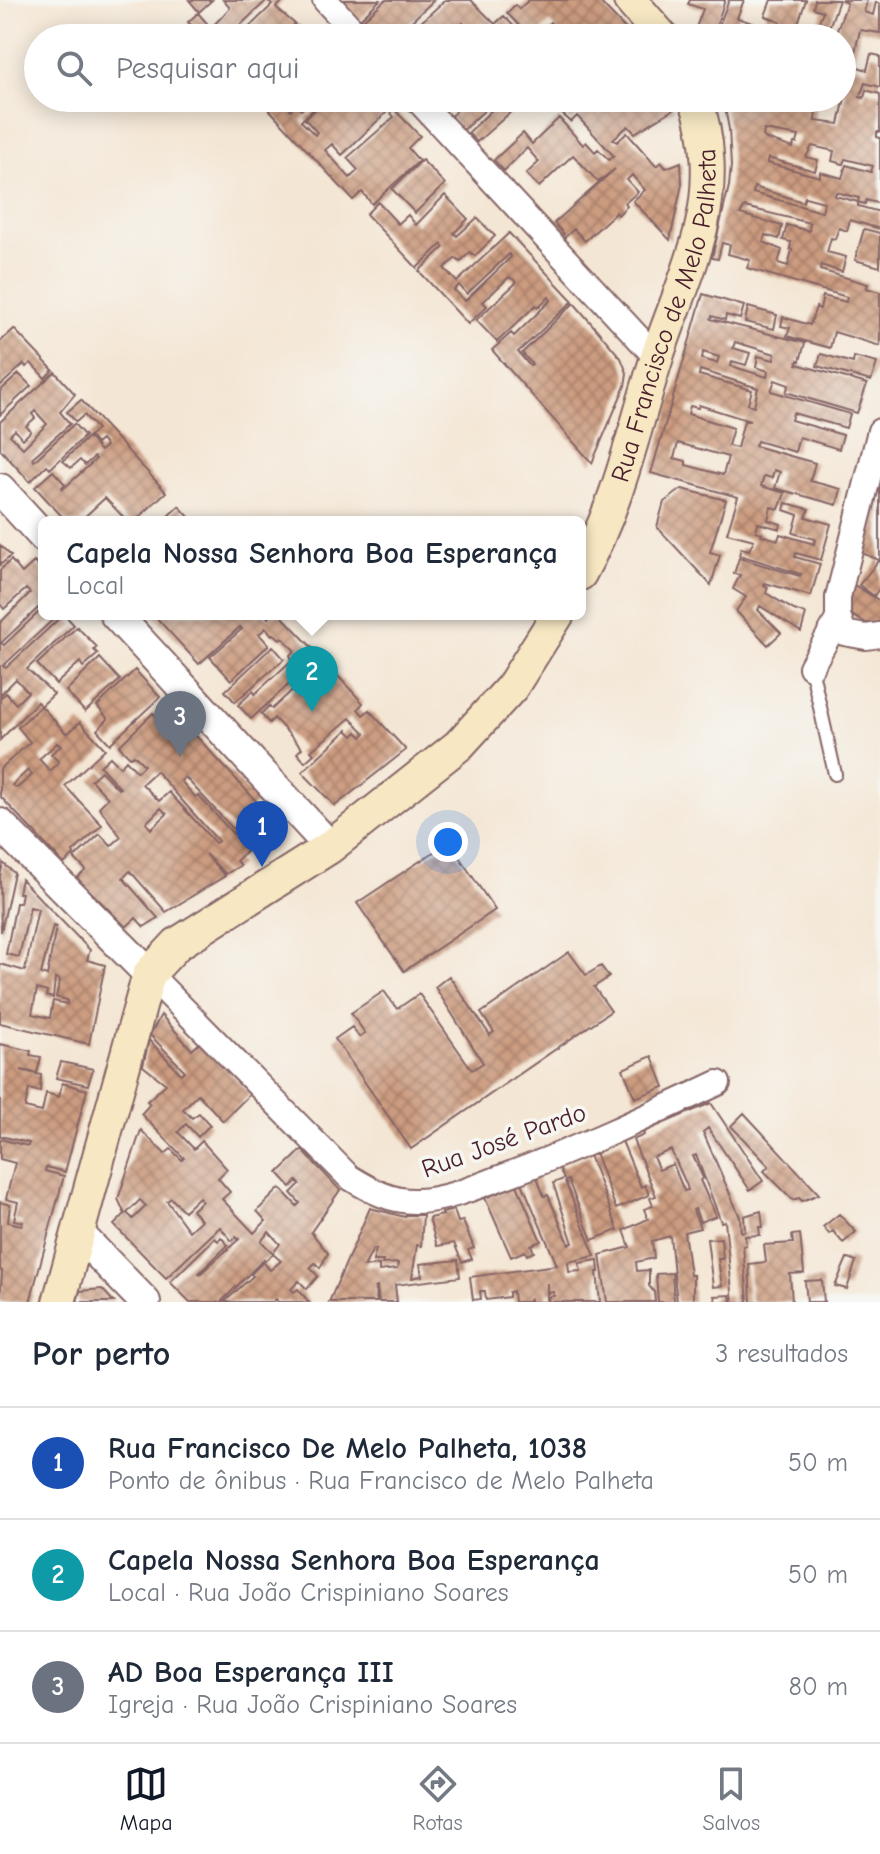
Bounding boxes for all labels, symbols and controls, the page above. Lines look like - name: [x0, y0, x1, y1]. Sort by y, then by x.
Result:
- search box: [24, 24, 856, 112]
- icon: search: [52, 46, 96, 90]
- text: Pesquisar aqui: [116, 51, 299, 86]
- street label: Rua Francisco de Melo Palheta: [605, 148, 723, 486]
- popup: [38, 516, 586, 620]
- text: Capela Nossa Senhora Boa Esperança: [66, 536, 558, 571]
- text: Local: [66, 571, 124, 601]
- pin: 2: [286, 646, 338, 712]
- pin: 3: [154, 691, 206, 757]
- pin: 1: [236, 801, 288, 867]
- your location: [428, 822, 468, 862]
- street label: Rua José Pardo: [418, 1097, 590, 1185]
- text: Por perto: [32, 1334, 170, 1374]
- text: 3 resultados: [715, 1339, 848, 1369]
- text: Rua Francisco De Melo Palheta, 1038: [108, 1431, 587, 1466]
- text: 1: [53, 1448, 63, 1478]
- text: 50 m: [788, 1448, 848, 1478]
- text: Ponto de ônibus · Rua Francisco de Melo Palheta: [108, 1466, 654, 1496]
- text: Capela Nossa Senhora Boa Esperança: [108, 1543, 600, 1578]
- text: 2: [52, 1560, 64, 1590]
- text: 50 m: [788, 1560, 848, 1590]
- text: Local · Rua João Crispiniano Soares: [108, 1578, 509, 1608]
- text: AD Boa Esperança III: [108, 1655, 394, 1690]
- text: 3: [52, 1672, 64, 1702]
- text: 80 m: [789, 1672, 848, 1702]
- text: Igreja · Rua João Crispiniano Soares: [108, 1690, 517, 1720]
- tab: Mapa: [120, 1762, 173, 1836]
- tab: Rotas: [412, 1762, 463, 1836]
- tab: Salvos: [702, 1762, 760, 1836]

